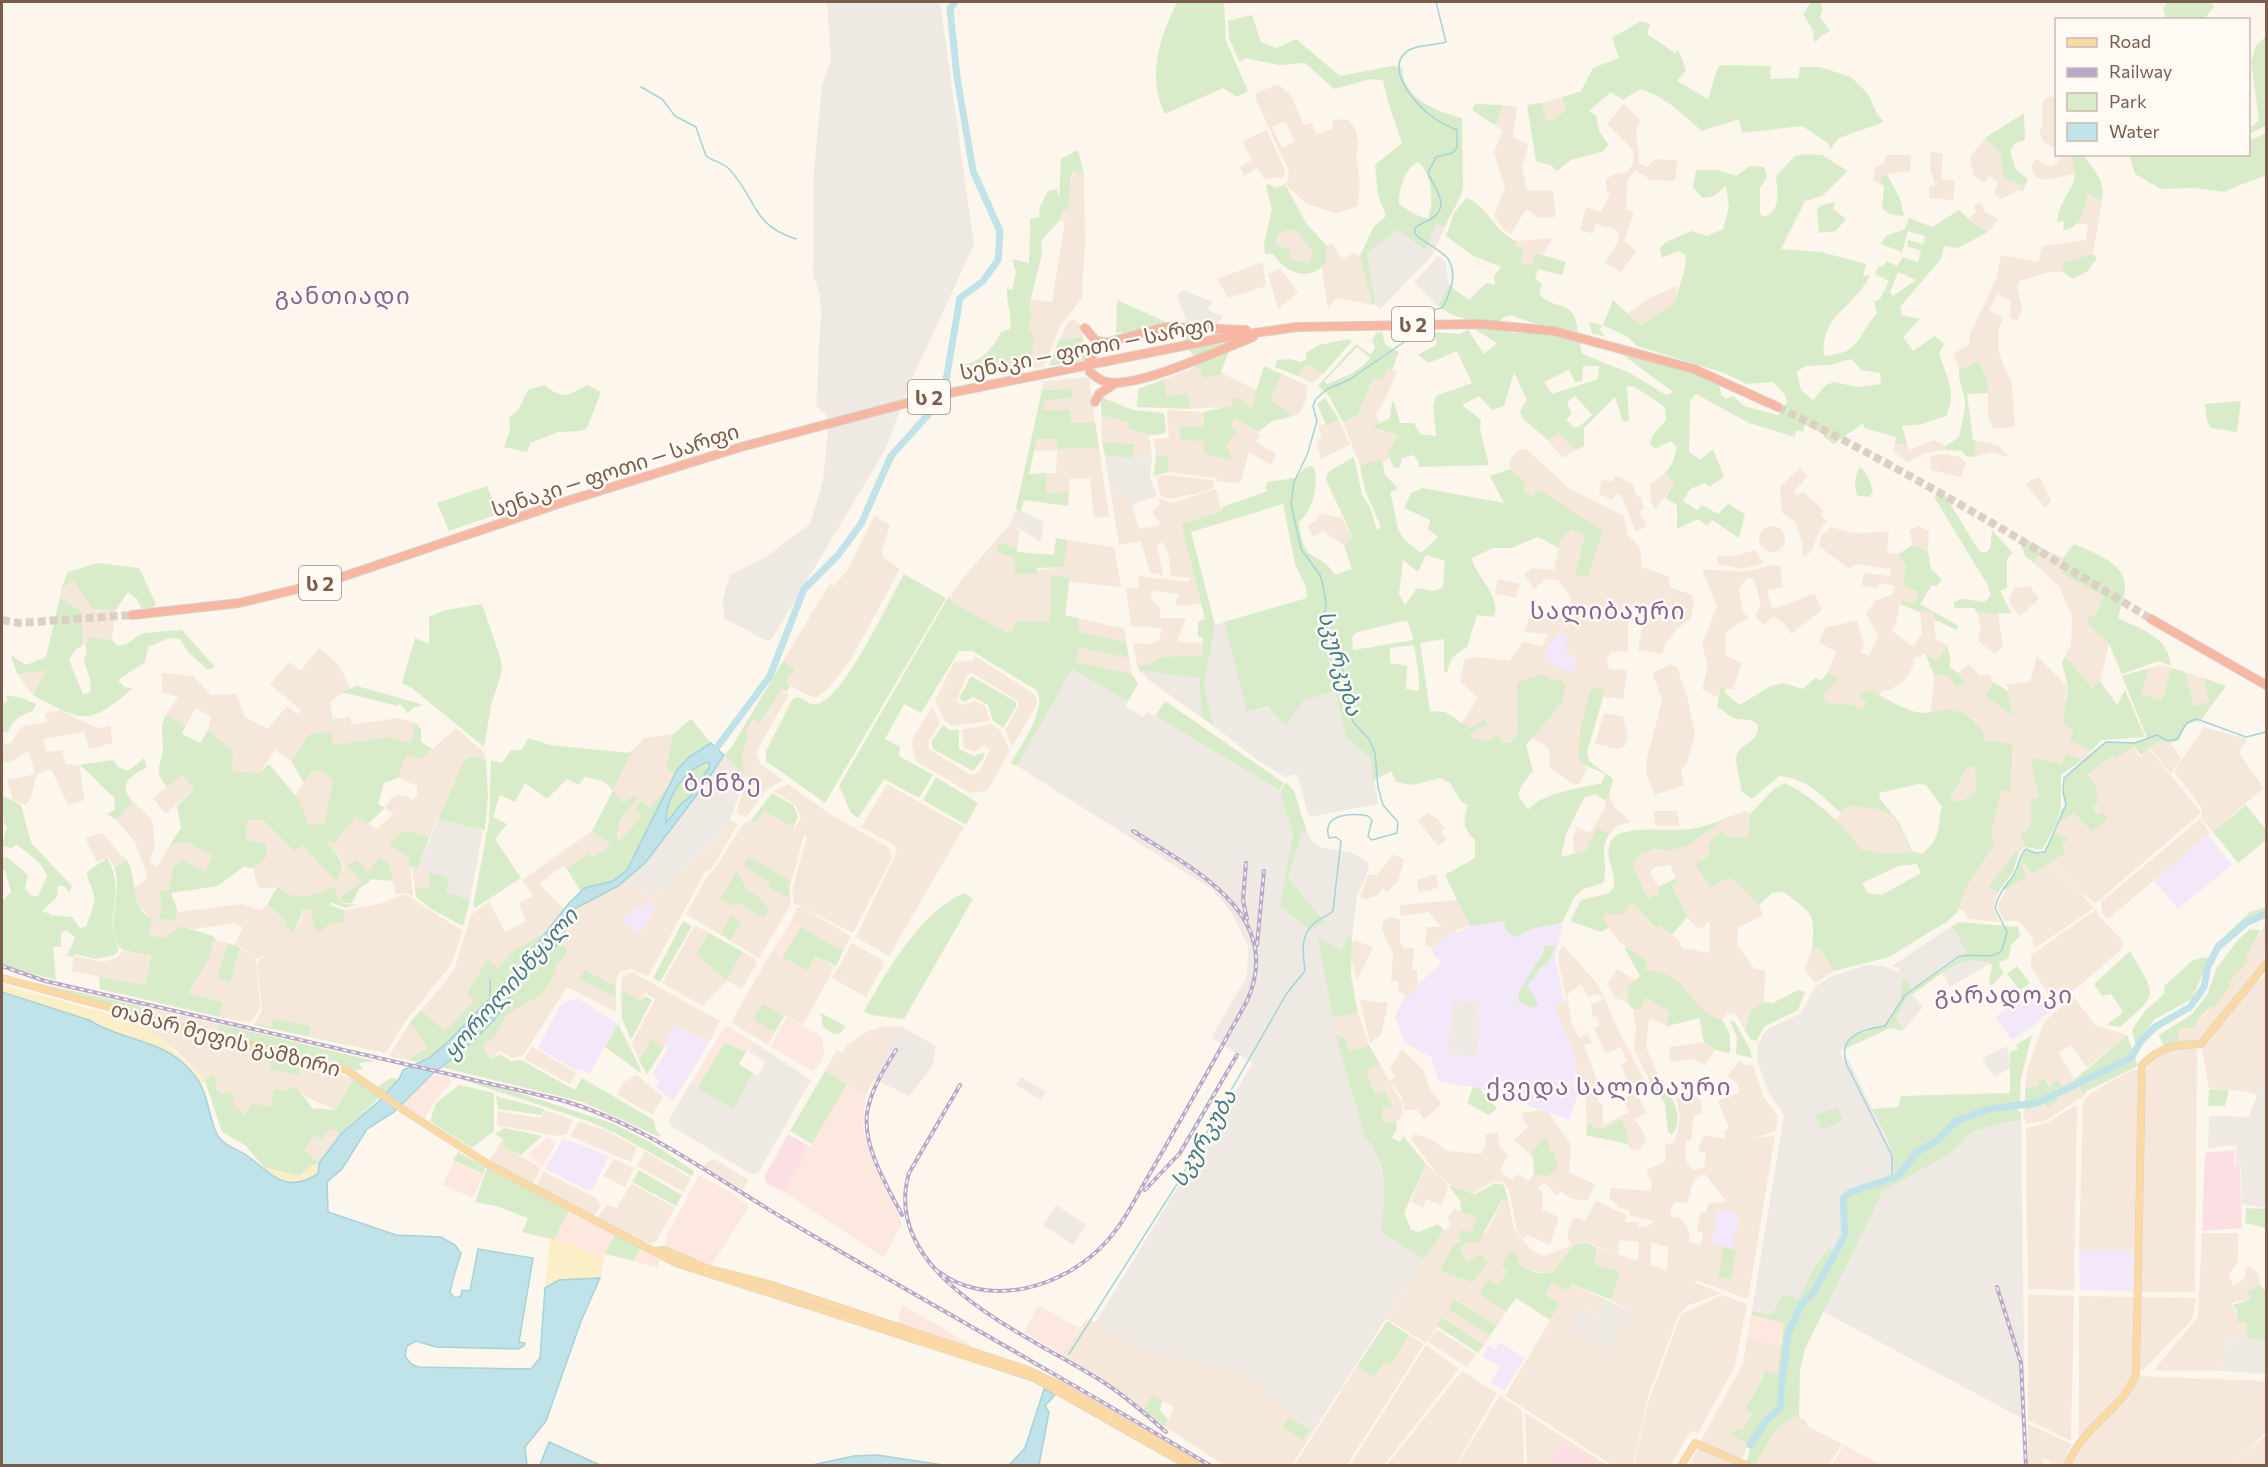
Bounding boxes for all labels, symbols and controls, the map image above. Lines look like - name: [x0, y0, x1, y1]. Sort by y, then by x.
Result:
- legend: [2055, 18, 2250, 156]
- text: Road: [2109, 30, 2151, 52]
- text: Railway: [2109, 60, 2172, 82]
- text: Park: [2109, 90, 2147, 112]
- text: Water: [2109, 120, 2160, 142]
- district label: განთიადი: [275, 280, 411, 310]
- road number: ს 2: [1392, 307, 1434, 341]
- street label: სენაკი — ფოთი — სარფი: [958, 310, 1216, 385]
- road number: ს 2: [908, 380, 950, 414]
- street label: სენაკი — ფოთი — სარფი: [488, 417, 742, 522]
- road number: ს 2: [299, 566, 341, 600]
- district label: სალიბაური: [1530, 595, 1686, 625]
- water label: სკურკუბა: [1312, 607, 1369, 720]
- district label: ბენზე: [684, 767, 762, 797]
- water label: ყოროლისწყალი: [437, 901, 585, 1065]
- district label: გარადოკი: [1934, 979, 2074, 1009]
- street label: თამარ მეფის გამზირი: [108, 995, 344, 1082]
- district label: ქვედა სალიბაური: [1486, 1071, 1732, 1101]
- water label: სკურკუბა: [1164, 1084, 1243, 1192]

